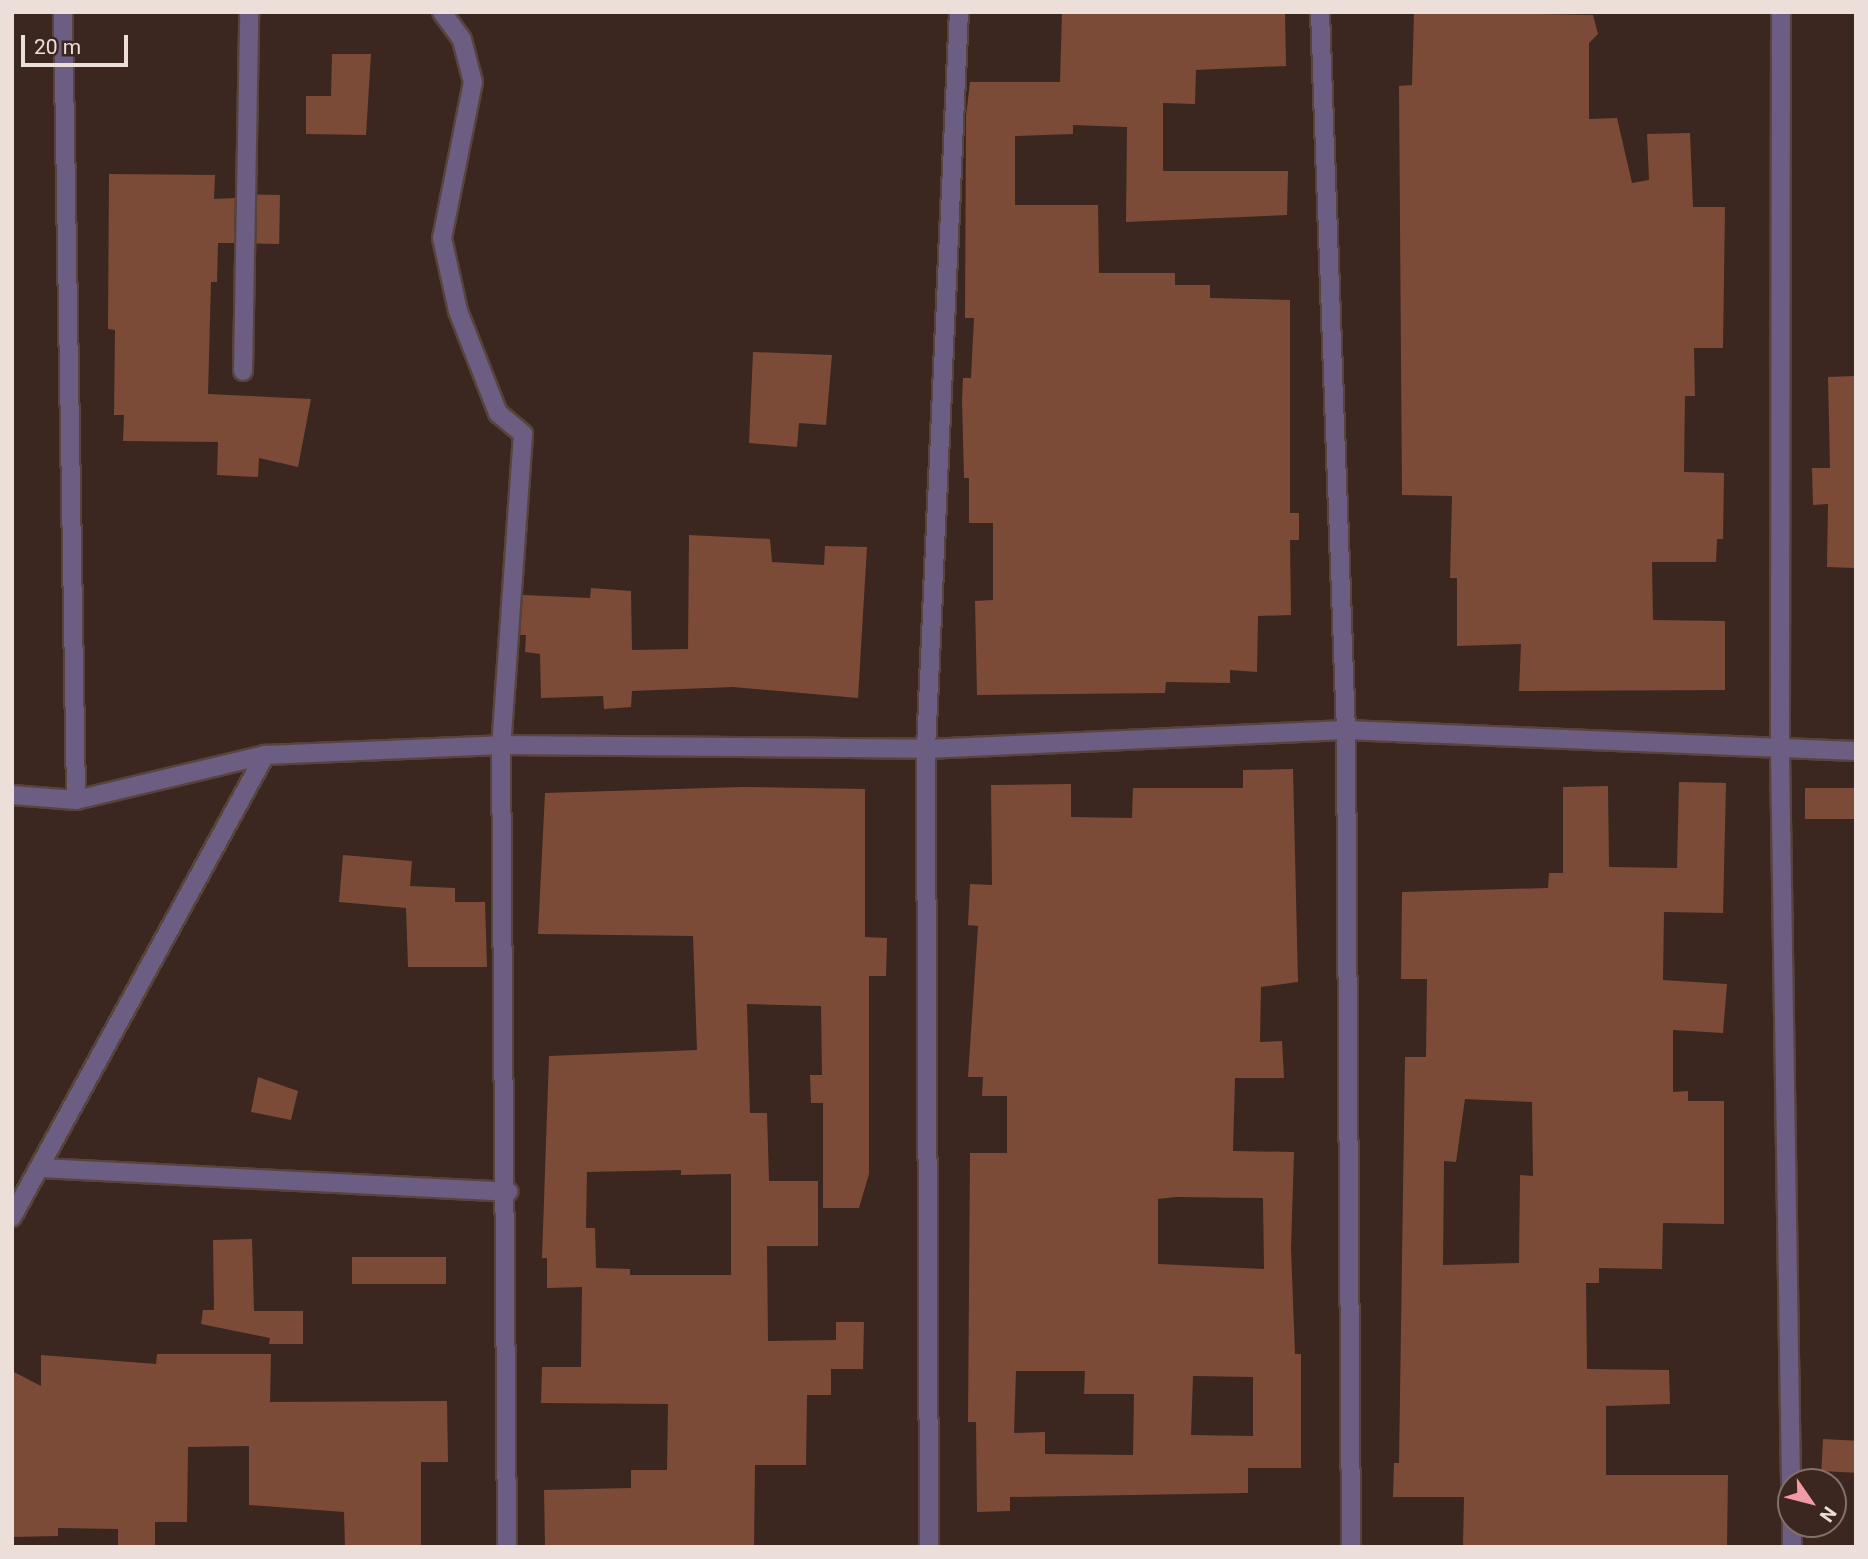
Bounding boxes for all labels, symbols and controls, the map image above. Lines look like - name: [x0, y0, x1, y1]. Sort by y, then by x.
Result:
- scale bar: [24, 21, 131, 65]
- text: 20 m: [34, 35, 81, 59]
- north arrow: [1777, 1468, 1847, 1538]
- text: N: [1815, 1502, 1841, 1526]

